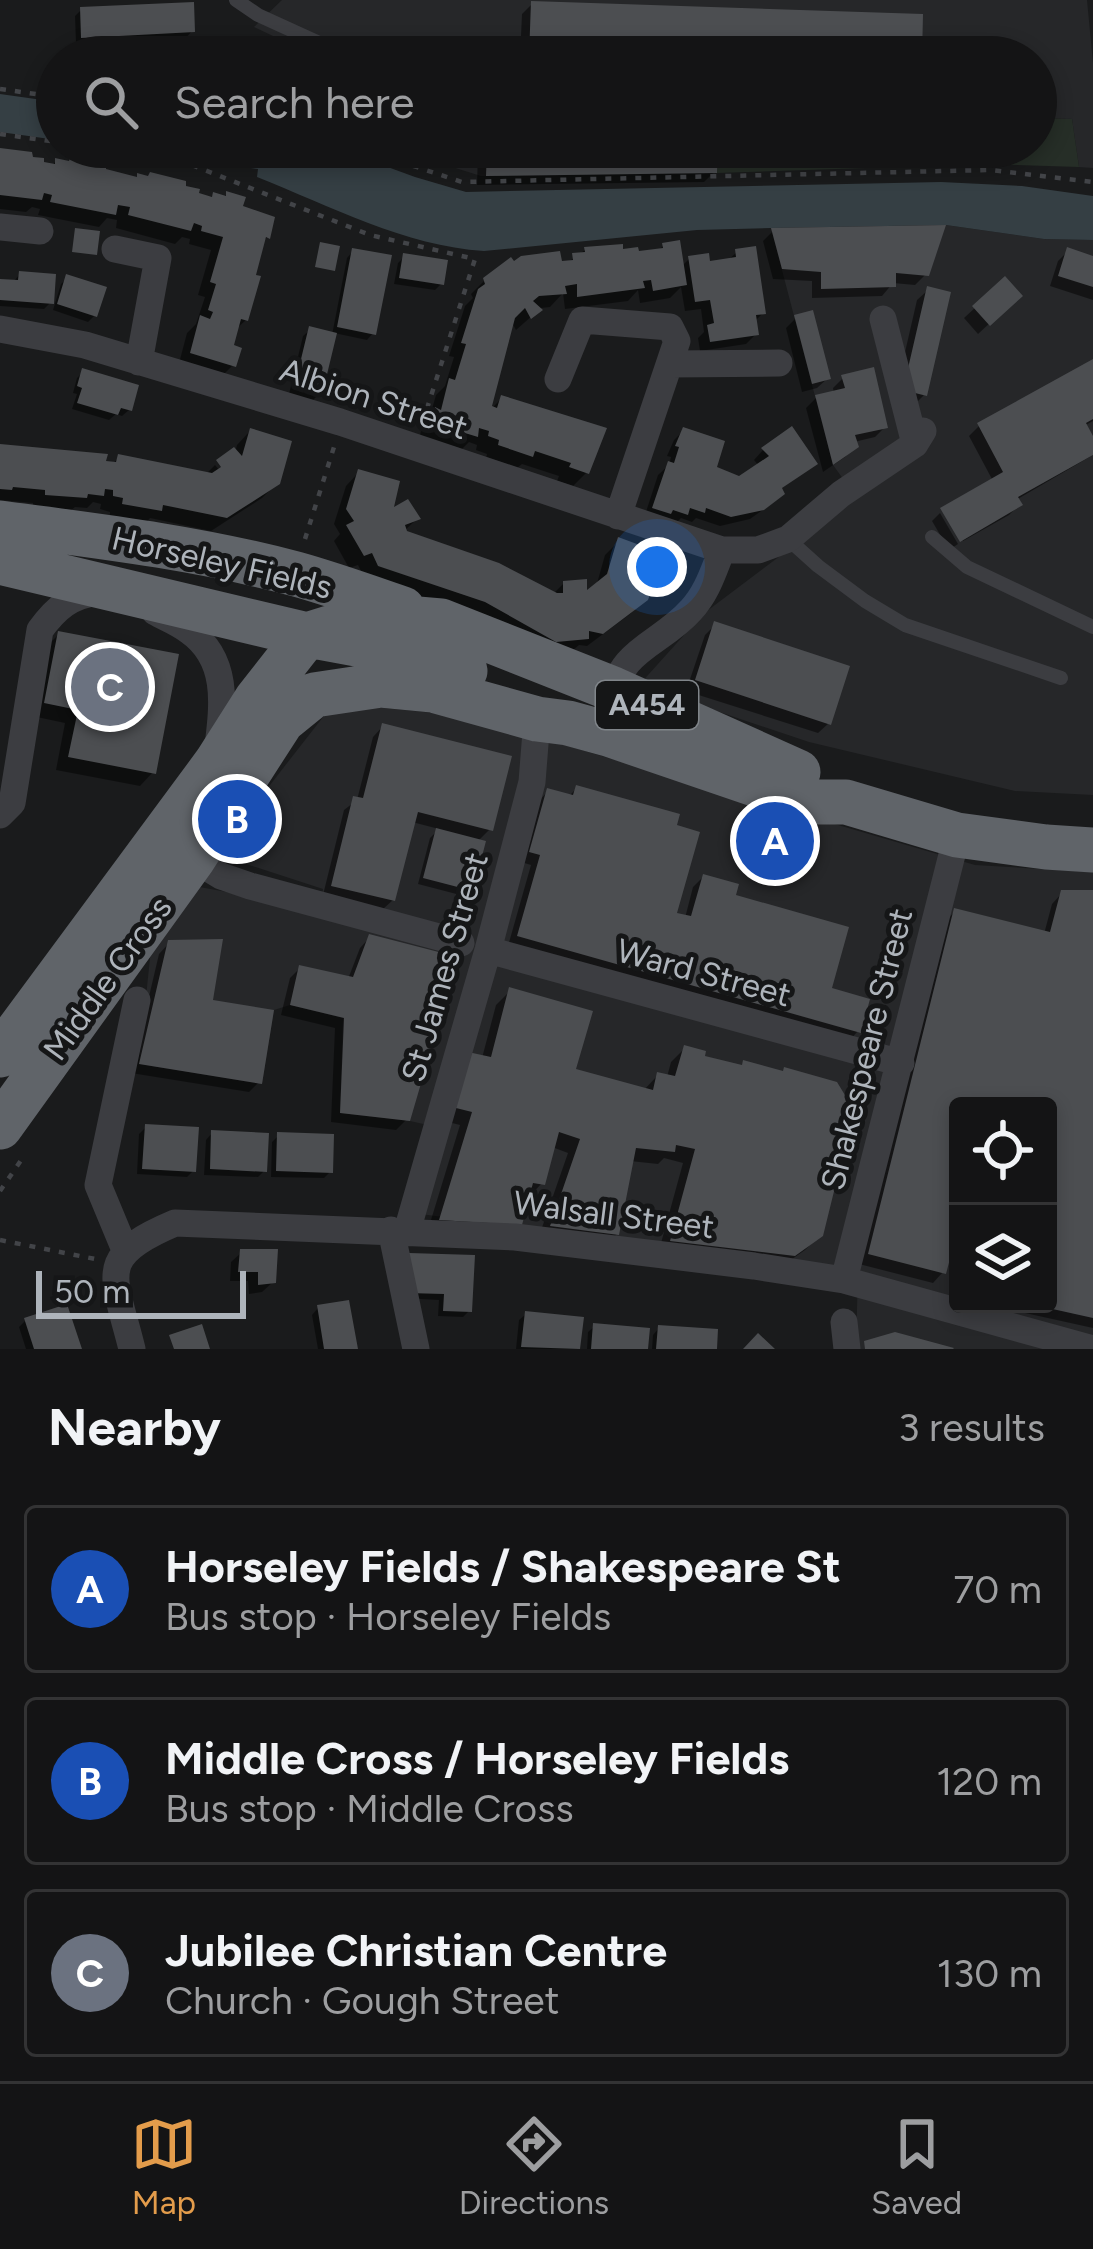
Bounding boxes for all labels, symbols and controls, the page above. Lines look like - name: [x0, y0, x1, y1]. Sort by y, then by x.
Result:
- search box: [36, 36, 1057, 168]
- icon: search: [78, 69, 144, 135]
- text: Search here: [174, 75, 414, 129]
- street label: Albion Street: [275, 350, 472, 447]
- street label: Horseley Fields: [108, 518, 336, 607]
- your location: [627, 537, 687, 597]
- pin: C: [71, 642, 149, 732]
- road number: A454: [596, 681, 698, 729]
- pin: B: [198, 774, 276, 864]
- pin: A: [736, 796, 814, 886]
- street label: St James Street: [393, 848, 496, 1086]
- street label: Middle Cross: [35, 889, 180, 1068]
- street label: Shakespeare Street: [813, 904, 920, 1194]
- street label: Ward Street: [613, 931, 795, 1014]
- map controls: [949, 1097, 1057, 1313]
- button: locate: [949, 1097, 1057, 1205]
- street label: Walsall Street: [511, 1183, 716, 1246]
- button: layers: [949, 1205, 1057, 1313]
- scale bar: [36, 1265, 246, 1318]
- text: 50 m: [54, 1272, 130, 1311]
- text: Nearby: [48, 1397, 221, 1458]
- text: 3 results: [898, 1404, 1045, 1451]
- text: Horseley Fields / Shakespeare St: [165, 1539, 841, 1593]
- text: A: [76, 1566, 104, 1613]
- text: 70 m: [953, 1566, 1042, 1613]
- text: Bus stop · Horseley Fields: [165, 1593, 611, 1640]
- text: Middle Cross / Horseley Fields: [165, 1731, 789, 1785]
- text: B: [78, 1758, 102, 1805]
- text: 120 m: [936, 1758, 1042, 1805]
- text: Bus stop · Middle Cross: [165, 1785, 574, 1832]
- text: Jubilee Christian Centre: [165, 1923, 667, 1977]
- text: C: [76, 1950, 104, 1997]
- text: 130 m: [937, 1950, 1042, 1997]
- text: Church · Gough Street: [165, 1977, 559, 2024]
- tab: Map: [131, 2111, 197, 2222]
- tab: Directions: [459, 2111, 609, 2222]
- tab: Saved: [871, 2111, 962, 2222]

